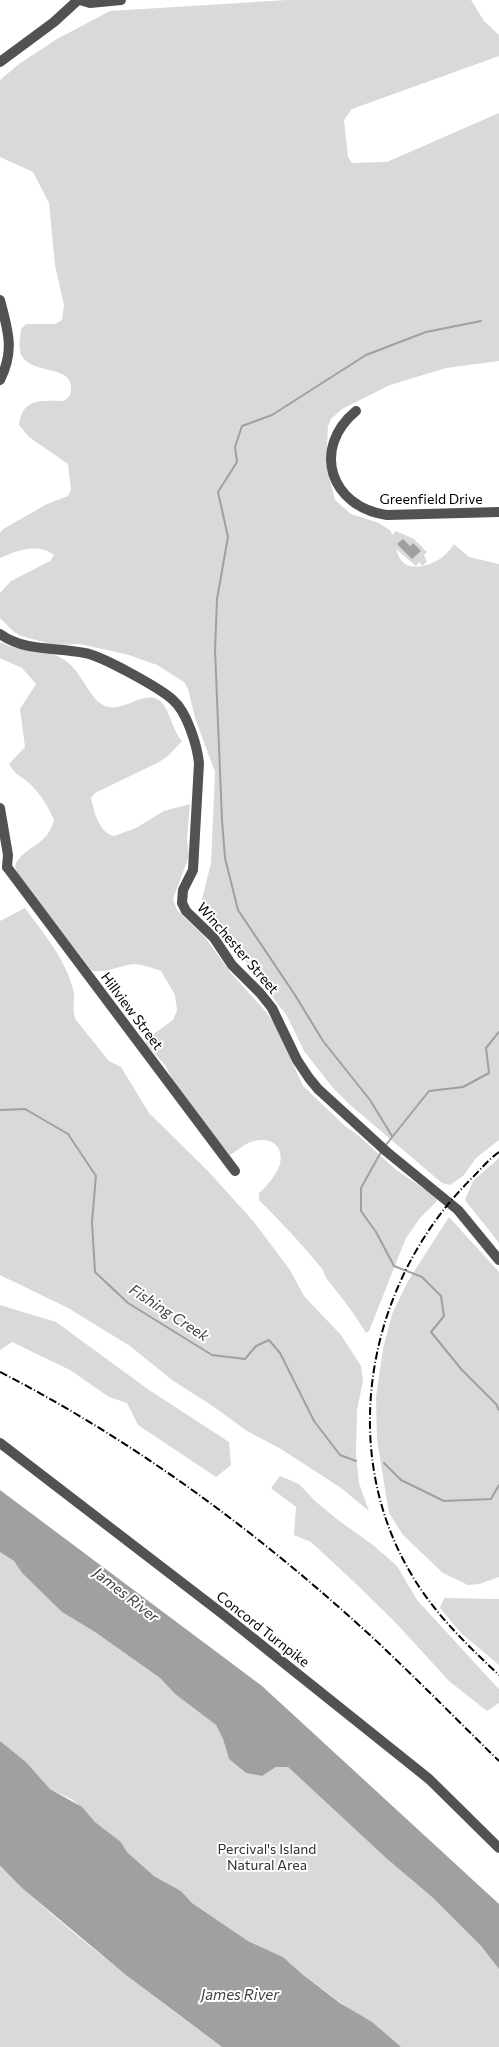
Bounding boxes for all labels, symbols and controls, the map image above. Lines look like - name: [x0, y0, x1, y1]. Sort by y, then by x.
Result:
- street label: Greenfield Drive: [379, 490, 483, 507]
- street label: Winchester Street: [194, 899, 283, 997]
- street label: Hillview Street: [98, 969, 167, 1053]
- water label: Fishing Creek: [126, 1280, 213, 1345]
- water label: James River: [89, 1562, 164, 1626]
- street label: Concord Turnpike: [213, 1587, 313, 1670]
- park label: Percival's Island Natural Area: [218, 1840, 316, 1873]
- water label: James River: [199, 1985, 280, 2003]

